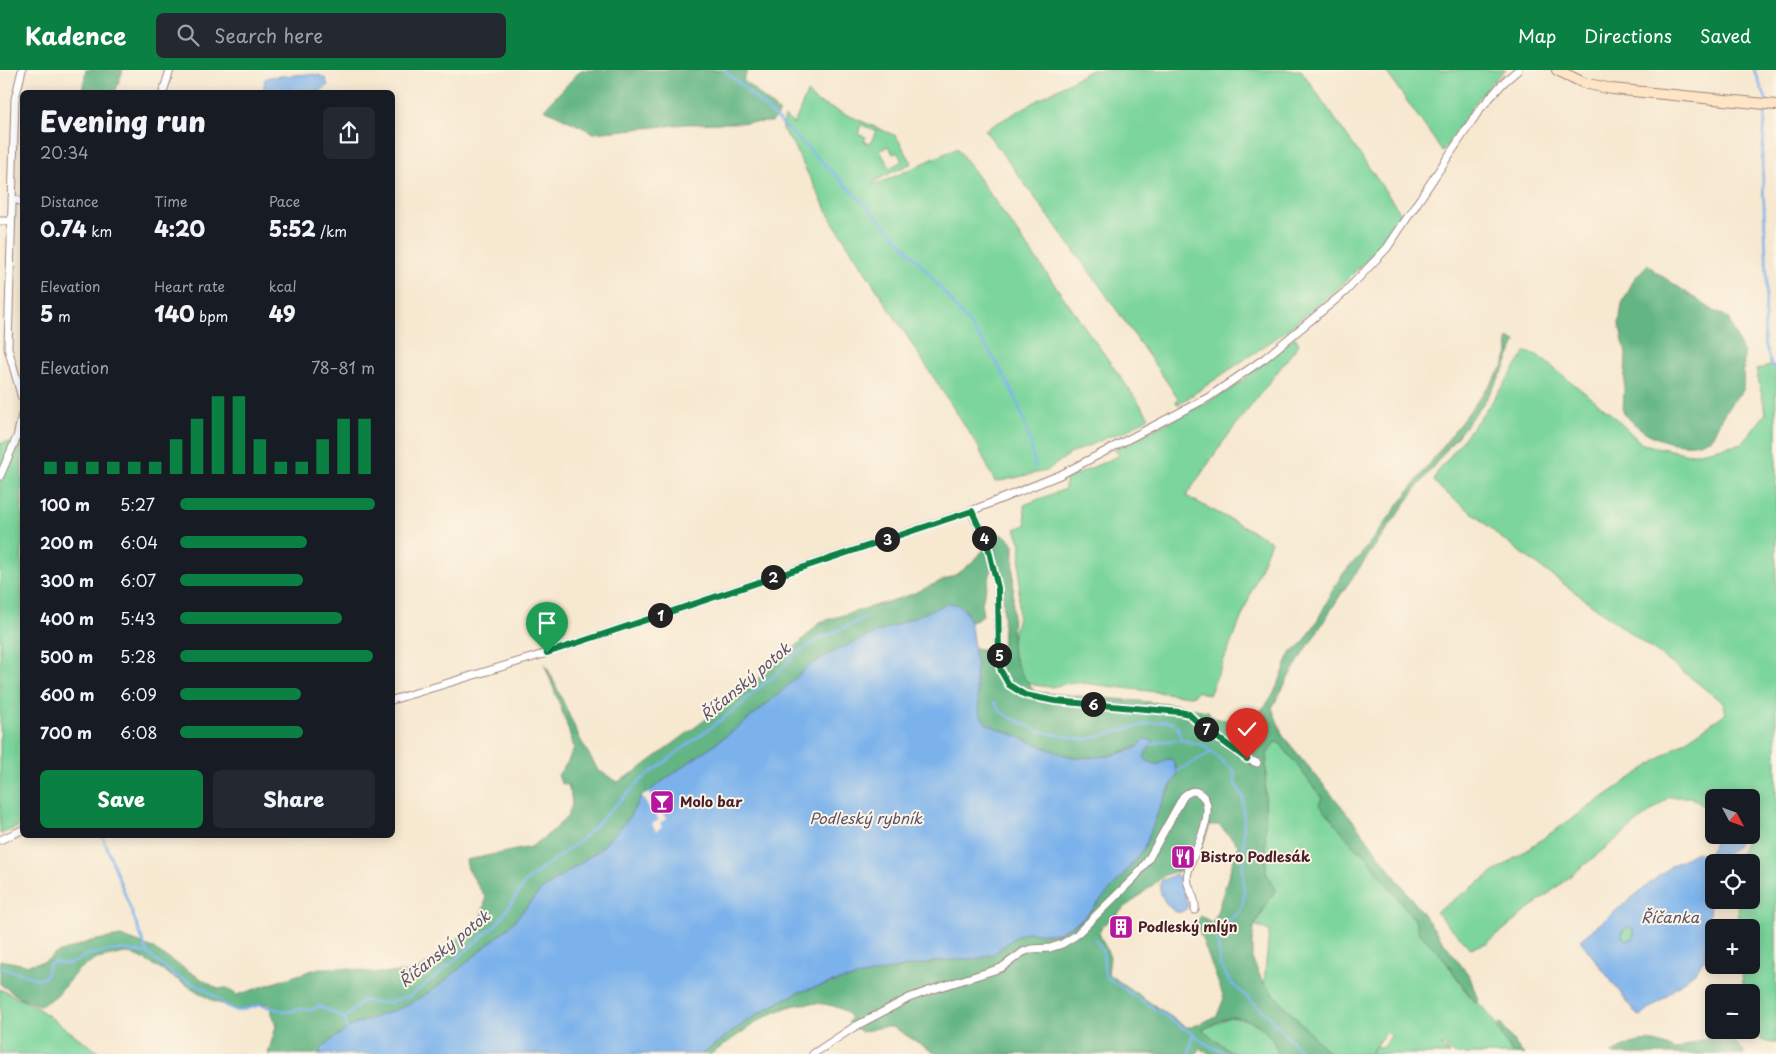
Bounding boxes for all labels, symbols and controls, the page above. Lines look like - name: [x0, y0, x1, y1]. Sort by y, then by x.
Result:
- search box: [156, 13, 506, 58]
- text: Kadence: [25, 17, 126, 53]
- icon: search: [174, 21, 202, 49]
- text: Search here: [214, 21, 323, 49]
- text: Map: [1518, 22, 1556, 49]
- text: Directions: [1584, 22, 1672, 49]
- text: Saved: [1700, 22, 1751, 49]
- text: Evening run: [40, 99, 206, 142]
- button: share: [323, 107, 375, 159]
- text: 20:34: [40, 140, 89, 164]
- text: Distance: [40, 191, 99, 212]
- text: Time: [154, 191, 187, 212]
- text: Pace: [269, 191, 300, 212]
- text: 0.74: [40, 212, 87, 244]
- text: 4:20: [154, 212, 205, 244]
- text: 5:52: [269, 212, 316, 244]
- text: km: [87, 221, 112, 242]
- text: /km: [316, 221, 347, 242]
- text: Elevation: [40, 276, 100, 297]
- text: Heart rate: [154, 276, 225, 297]
- text: kcal: [269, 276, 297, 297]
- text: 5: [40, 297, 53, 329]
- text: 140: [154, 297, 195, 329]
- text: 49: [269, 297, 296, 329]
- text: m: [53, 306, 71, 327]
- text: bpm: [195, 306, 228, 327]
- text: Elevation: [40, 355, 109, 379]
- text: 78–81 m: [311, 355, 375, 379]
- text: 100 m: [40, 492, 90, 516]
- text: 5:27: [120, 492, 155, 516]
- pin: 3: [874, 526, 900, 552]
- pin: 4: [972, 526, 996, 550]
- text: 4: [980, 528, 989, 549]
- text: 3: [883, 529, 892, 550]
- text: 200 m: [40, 530, 94, 554]
- text: 6:04: [120, 530, 158, 554]
- pin: 2: [760, 564, 786, 590]
- text: 2: [769, 567, 778, 588]
- text: 300 m: [40, 568, 94, 592]
- text: 6:07: [120, 568, 156, 592]
- pin: [526, 602, 568, 653]
- pin: 1: [648, 602, 672, 628]
- text: 1: [657, 605, 664, 626]
- text: 400 m: [40, 606, 94, 630]
- text: 5:43: [120, 606, 156, 630]
- icon: arrive: [533, 609, 561, 637]
- water label: Říčanský potok: [695, 636, 796, 725]
- pin: 5: [986, 642, 1012, 668]
- text: 500 m: [40, 644, 93, 668]
- text: 5:28: [120, 644, 156, 668]
- text: 5: [995, 645, 1004, 666]
- text: 600 m: [40, 682, 94, 706]
- text: 6:09: [120, 682, 157, 706]
- pin: 6: [1080, 692, 1106, 716]
- text: 6: [1089, 694, 1098, 715]
- pin: [1226, 708, 1268, 759]
- icon: check: [1233, 715, 1261, 743]
- pin: 7: [1194, 716, 1218, 742]
- text: 7: [1202, 719, 1211, 740]
- text: 700 m: [40, 720, 92, 744]
- text: 6:08: [120, 720, 157, 744]
- button: Save: [40, 770, 203, 828]
- button: Share: [213, 770, 375, 828]
- bar icon: Molo bar: [649, 789, 675, 815]
- north arrow: [1705, 789, 1760, 844]
- map controls: [1705, 789, 1760, 1039]
- place label: Molo bar: [680, 791, 743, 812]
- water label: Podleský rybník: [810, 806, 923, 829]
- restaurant icon: Bistro Podlesák: [1170, 844, 1196, 870]
- place label: Bistro Podlesák: [1200, 846, 1311, 867]
- button: locate: [1705, 854, 1760, 909]
- water label: Říčanský potok: [393, 903, 495, 992]
- water label: Říčanka: [1641, 905, 1700, 928]
- building icon: Podleský mlýn: [1108, 914, 1134, 940]
- place label: Podleský mlýn: [1138, 916, 1238, 937]
- button: +: [1705, 919, 1760, 974]
- button: −: [1705, 984, 1760, 1039]

